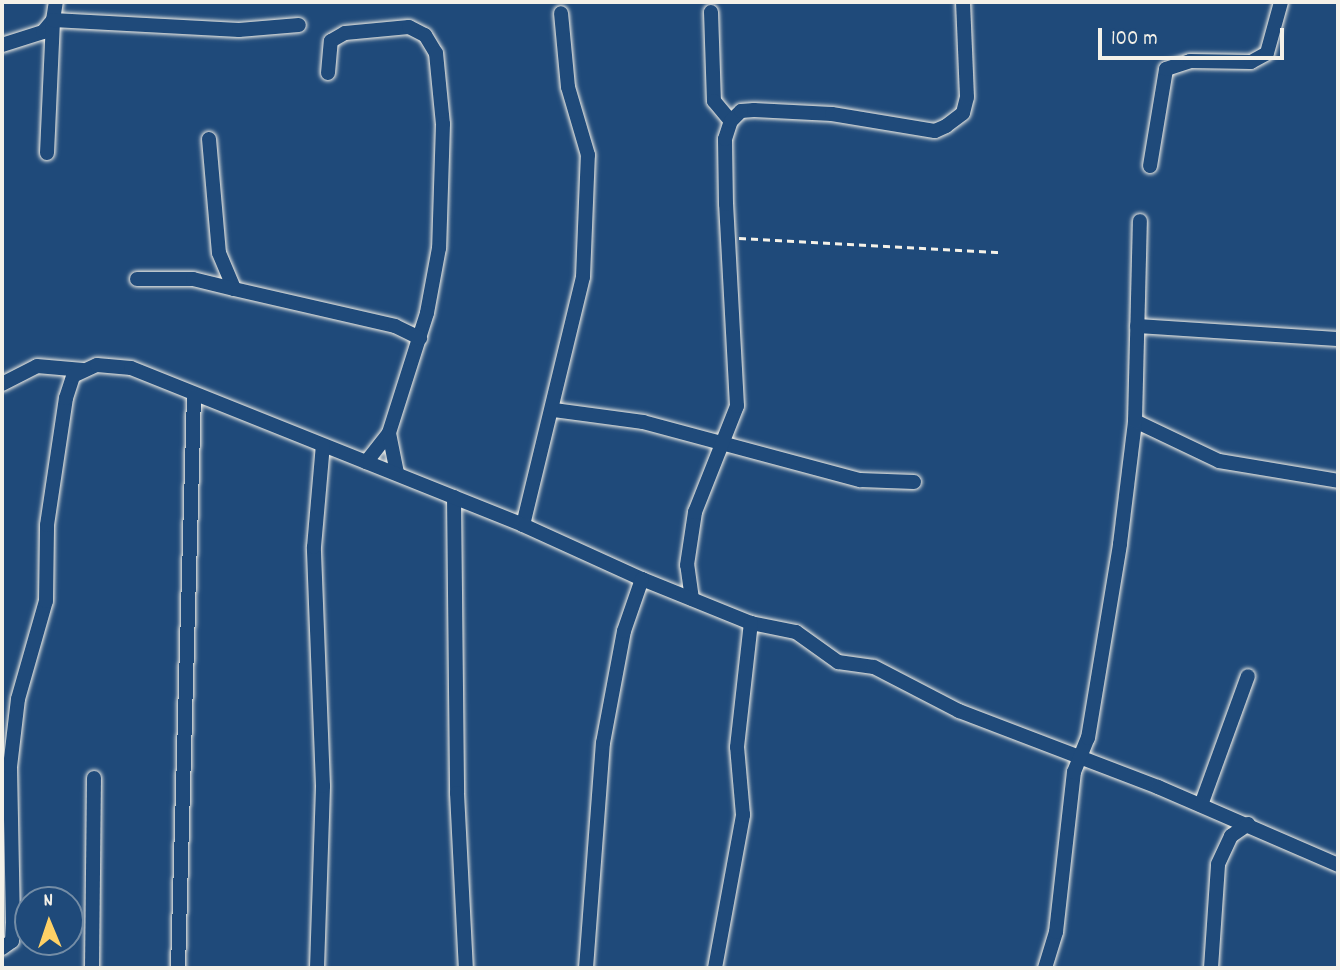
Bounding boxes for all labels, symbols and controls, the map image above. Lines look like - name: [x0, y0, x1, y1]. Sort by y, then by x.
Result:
- scale bar: [1102, 14, 1288, 58]
- text: 100 m: [1111, 25, 1158, 55]
- north arrow: [14, 886, 84, 956]
- text: N: [43, 888, 53, 915]

